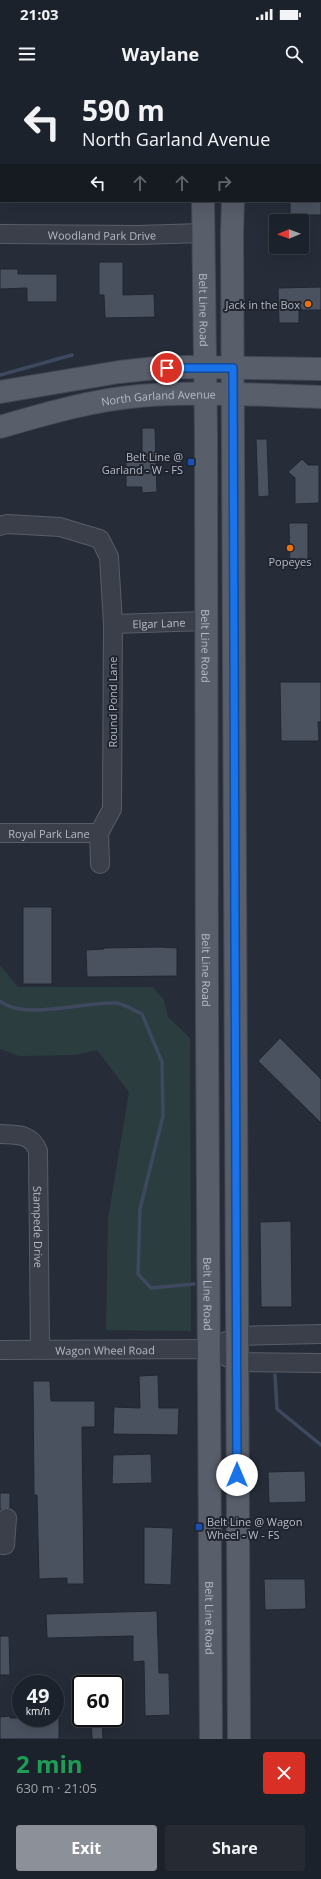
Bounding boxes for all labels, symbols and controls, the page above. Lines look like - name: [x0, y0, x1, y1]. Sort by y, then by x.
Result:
- text: 21:03: [20, 4, 59, 24]
- text: Waylane: [122, 42, 199, 66]
- icon: menu: [16, 43, 38, 65]
- icon: search: [283, 43, 305, 65]
- text: 590 m: [82, 91, 165, 129]
- icon: left: [16, 96, 68, 148]
- text: North Garland Avenue: [82, 127, 270, 151]
- icon: left: [87, 172, 109, 194]
- icon: ahead: [129, 172, 151, 194]
- icon: ahead: [171, 172, 193, 194]
- icon: right: [213, 172, 235, 194]
- north arrow: [269, 214, 309, 254]
- map controls: [269, 214, 309, 254]
- street label: Woodland Park Drive: [48, 227, 156, 243]
- street label: Belt Line Road: [196, 273, 212, 347]
- place label: Jack in the Box: [224, 297, 300, 312]
- marker: Jack in the Box: [303, 299, 313, 309]
- pin: [150, 351, 184, 385]
- icon: arrive: [156, 357, 178, 379]
- street label: North Garland Avenue: [100, 386, 216, 409]
- place label: Belt Line @ Garland - W - FS: [102, 449, 183, 477]
- marker: Belt Line @ Garland - W - FS: [186, 457, 196, 467]
- marker: Popeyes: [285, 543, 295, 553]
- place label: Popeyes: [268, 554, 312, 569]
- street label: Belt Line Road: [199, 609, 214, 683]
- street label: Elgar Lane: [132, 614, 186, 631]
- street label: Round Pond Lane: [105, 657, 120, 747]
- street label: Royal Park Lane: [8, 826, 90, 841]
- street label: Belt Line Road: [199, 933, 214, 1007]
- street label: Stampede Drive: [31, 1186, 47, 1268]
- street label: Belt Line Road: [201, 1257, 216, 1331]
- street label: Wagon Wheel Road: [55, 1342, 155, 1357]
- position arrow: [216, 1454, 258, 1496]
- place label: Belt Line @ Wagon Wheel - W - FS: [207, 1514, 302, 1542]
- marker: Belt Line @ Wagon Wheel - W - FS: [194, 1522, 204, 1532]
- street label: Belt Line Road: [203, 1581, 218, 1655]
- speed limit sign: 60: [72, 1675, 124, 1727]
- text: 49: [27, 1682, 49, 1709]
- text: km/h: [26, 1704, 50, 1718]
- text: 2 min: [16, 1747, 83, 1780]
- button: close: [263, 1752, 305, 1794]
- text: 630 m · 21:05: [16, 1779, 97, 1797]
- button: Exit: [16, 1825, 157, 1871]
- button: Share: [165, 1825, 305, 1871]

